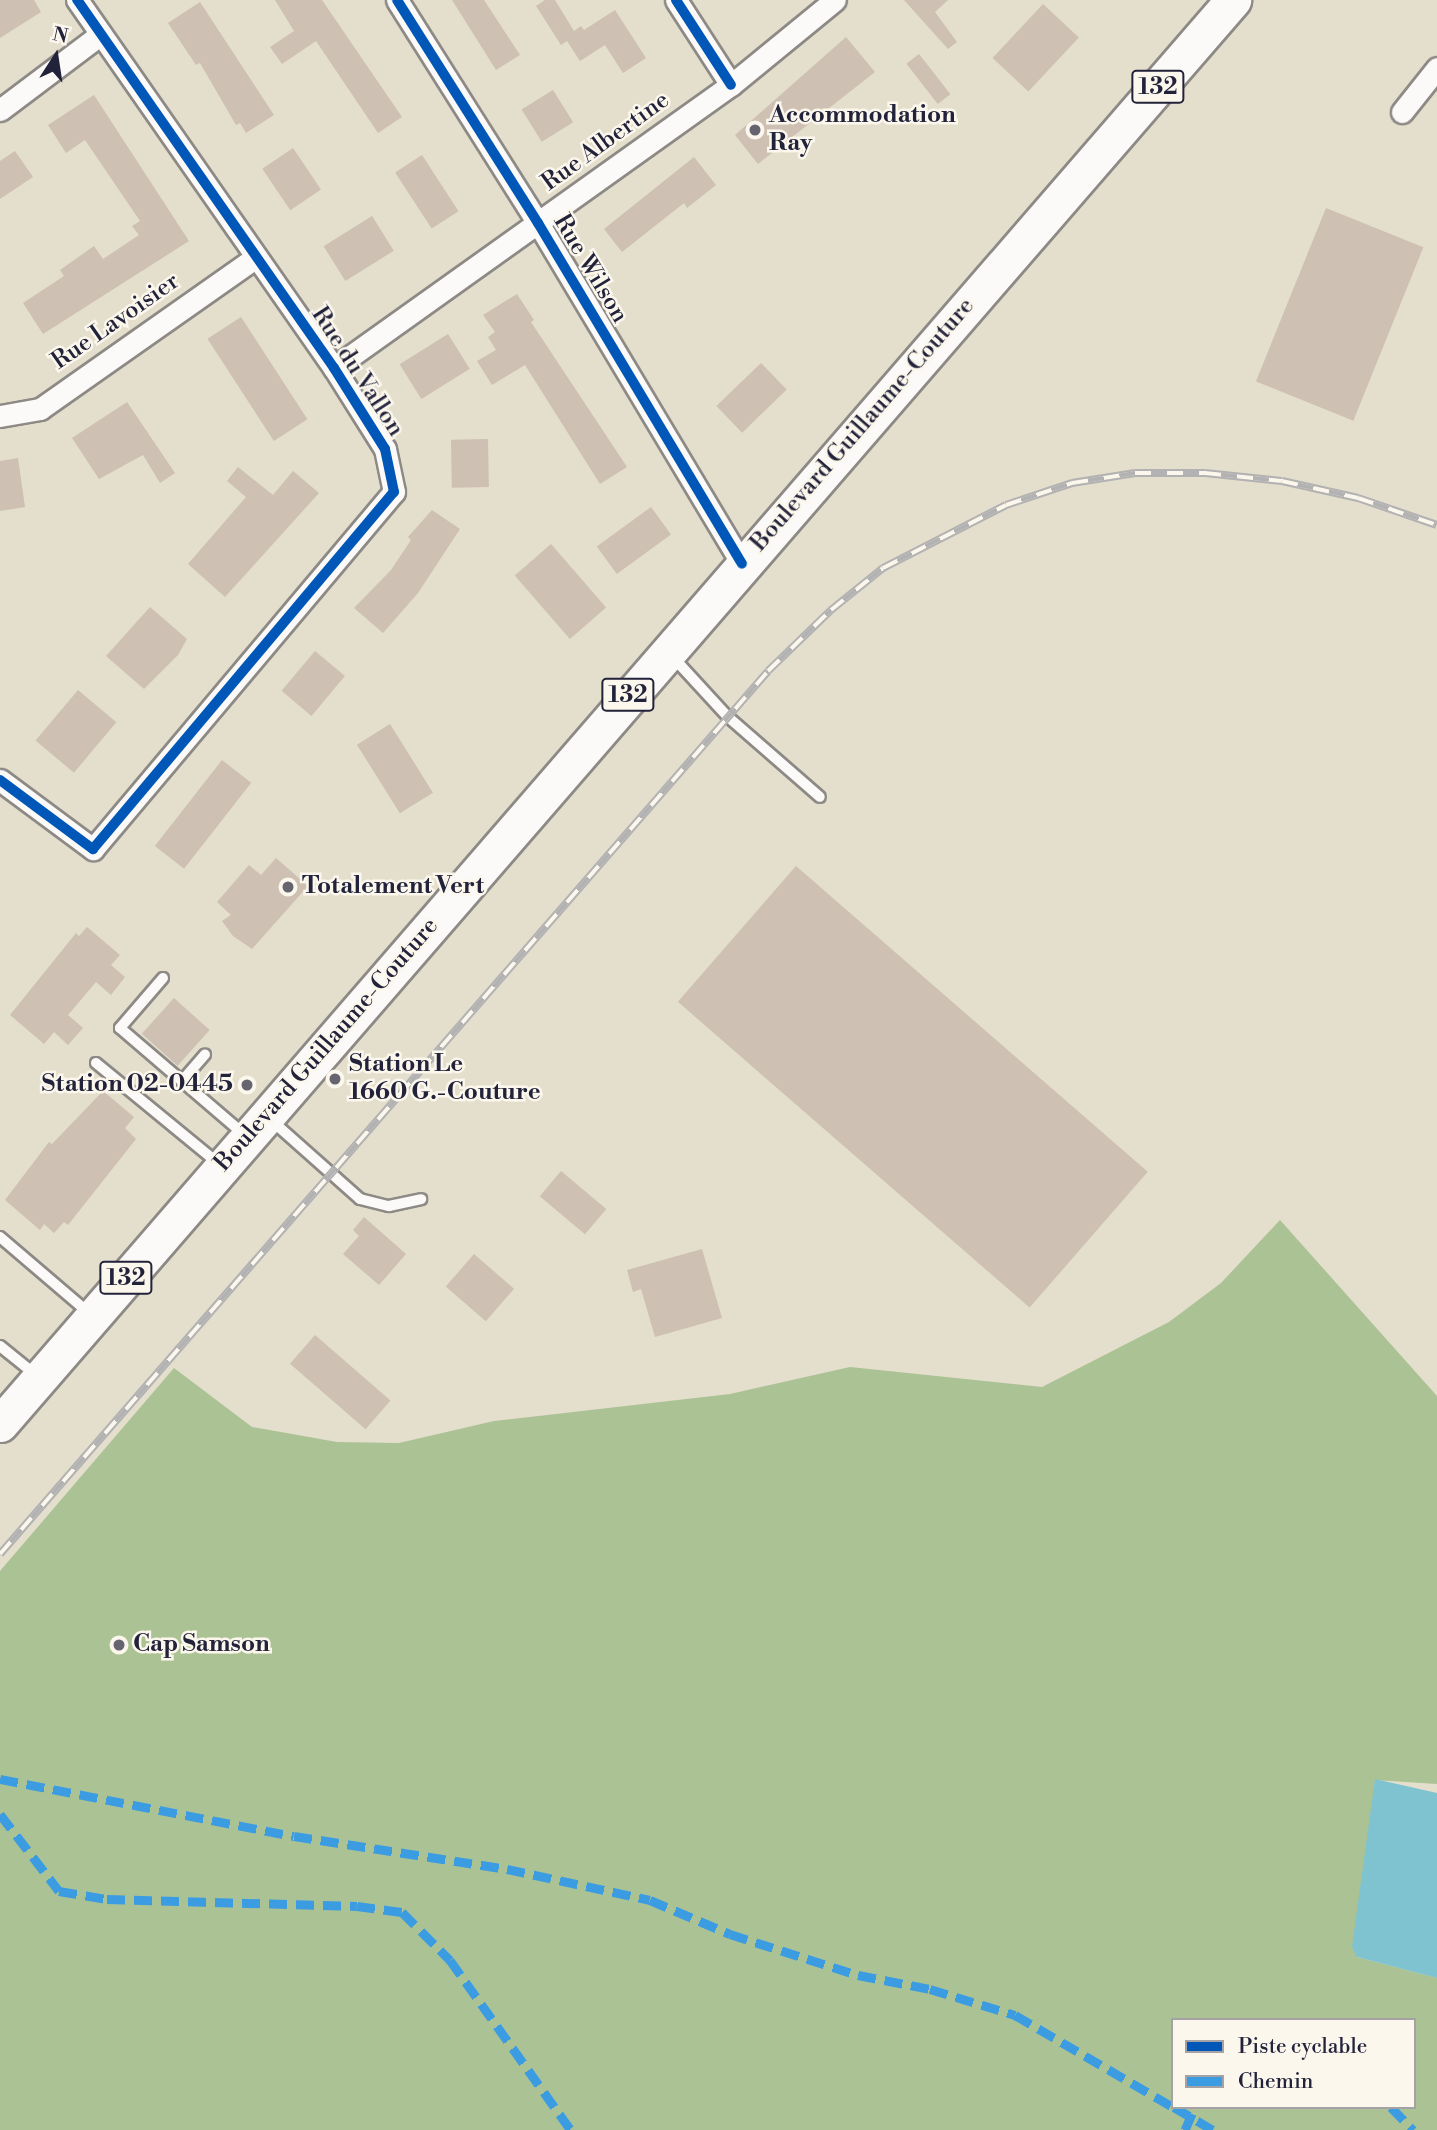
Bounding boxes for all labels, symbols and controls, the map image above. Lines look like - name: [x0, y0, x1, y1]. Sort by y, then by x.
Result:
- north arrow: [21, 21, 91, 91]
- text: N: [51, 22, 70, 49]
- road number: 132: [1130, 68, 1186, 106]
- street label: Rue Albertine: [537, 86, 675, 198]
- place label: Accommodation Ray: [769, 102, 956, 158]
- marker: Accommodation Ray: [747, 122, 763, 138]
- street label: Rue Wilson: [546, 209, 634, 329]
- street label: Rue Lavoisier: [47, 268, 185, 376]
- street label: Boulevard Guillaume-Couture: [745, 292, 981, 558]
- street label: Rue du Vallon: [304, 302, 410, 442]
- road number: 132: [600, 676, 656, 715]
- place label: Totalement Vert: [302, 873, 484, 901]
- marker: Totalement Vert: [280, 879, 296, 895]
- street label: Boulevard Guillaume-Couture: [209, 912, 445, 1178]
- place label: Station Le 1660 G.-Couture: [349, 1051, 541, 1107]
- place label: Station 02-0445: [42, 1071, 233, 1099]
- marker: Station Le 1660 G.-Couture: [327, 1071, 343, 1087]
- marker: Station 02-0445: [239, 1077, 255, 1093]
- road number: 132: [98, 1259, 154, 1298]
- place label: Cap Samson: [133, 1631, 270, 1659]
- marker: Cap Samson: [111, 1637, 127, 1653]
- legend: [1171, 2018, 1416, 2109]
- text: Piste cyclable: [1238, 2034, 1367, 2060]
- text: Chemin: [1238, 2069, 1313, 2095]

